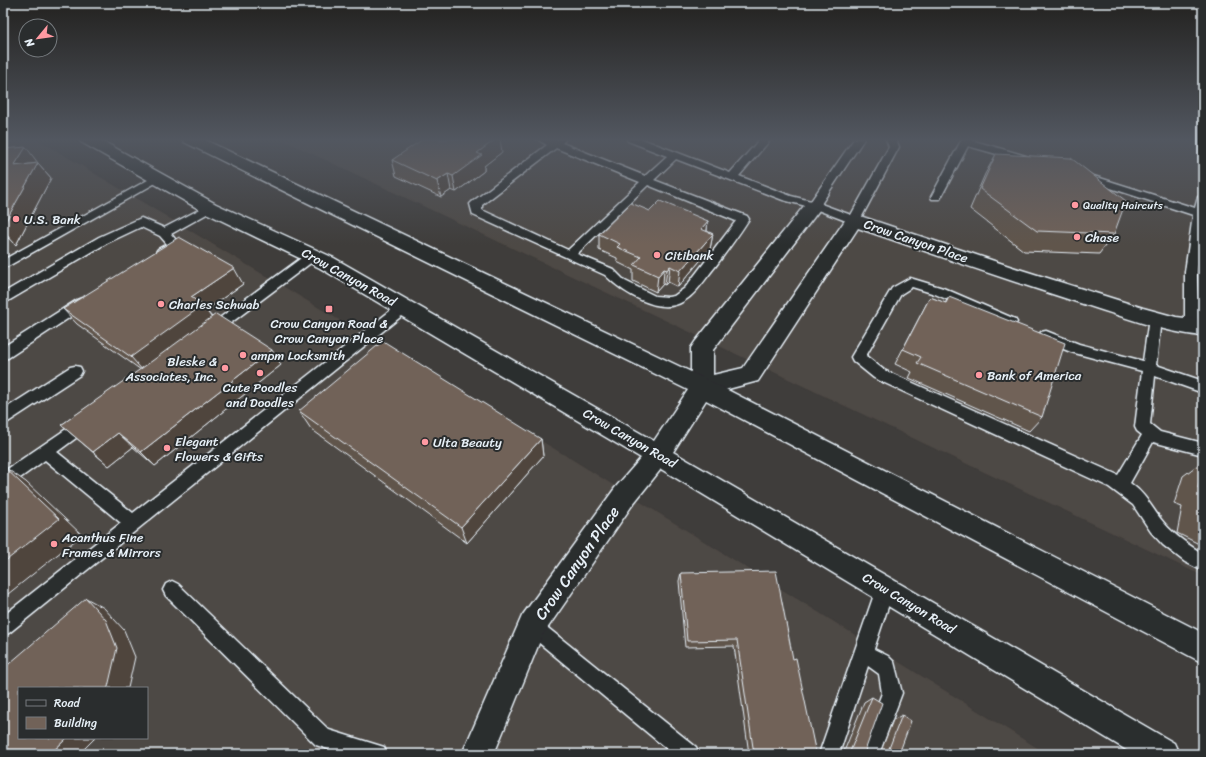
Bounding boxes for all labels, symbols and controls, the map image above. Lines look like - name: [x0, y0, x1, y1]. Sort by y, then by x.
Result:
- north arrow: [18, 18, 58, 58]
- text: N: [19, 34, 40, 51]
- place label: Quality Haircuts: [1083, 196, 1164, 215]
- marker: Quality Haircuts: [1070, 200, 1080, 210]
- place label: U.S. Bank: [24, 208, 81, 231]
- street label: Crow Canyon Place: [861, 212, 972, 270]
- marker: U.S. Bank: [11, 214, 21, 224]
- place label: Chase: [1085, 226, 1119, 249]
- marker: Chase: [1072, 232, 1082, 242]
- street label: Crow Canyon Road: [297, 241, 402, 313]
- place label: Citibank: [665, 244, 713, 267]
- marker: Citibank: [652, 250, 662, 260]
- place label: Charles Schwab: [169, 293, 259, 316]
- marker: Charles Schwab: [156, 299, 166, 309]
- marker: Crow Canyon Road & Crow Canyon Place: [324, 304, 334, 314]
- place label: Crow Canyon Road & Crow Canyon Place: [270, 312, 388, 350]
- place label: ampm Locksmith: [251, 344, 345, 367]
- place label: Bleske & Associates, Inc.: [124, 350, 217, 388]
- marker: ampm Locksmith: [238, 350, 248, 360]
- marker: Bleske & Associates, Inc.: [220, 363, 230, 373]
- place label: Bank of America: [987, 364, 1082, 387]
- marker: Cute Poodles and Doodles: [255, 368, 265, 378]
- marker: Bank of America: [974, 370, 984, 380]
- place label: Cute Poodles and Doodles: [223, 376, 298, 414]
- street label: Crow Canyon Road: [579, 402, 682, 475]
- place label: Elegant Flowers & Gifts: [175, 430, 264, 468]
- place label: Ulta Beauty: [433, 431, 502, 454]
- marker: Ulta Beauty: [420, 437, 430, 447]
- marker: Elegant Flowers & Gifts: [162, 443, 172, 453]
- street label: Crow Canyon Place: [527, 500, 627, 626]
- place label: Acanthus Fine Frames & Mirrors: [61, 526, 162, 564]
- marker: Acanthus Fine Frames & Mirrors: [49, 539, 59, 549]
- street label: Crow Canyon Road: [858, 566, 961, 641]
- legend: [18, 687, 148, 739]
- text: Road: [54, 692, 81, 714]
- text: Building: [54, 712, 97, 734]

